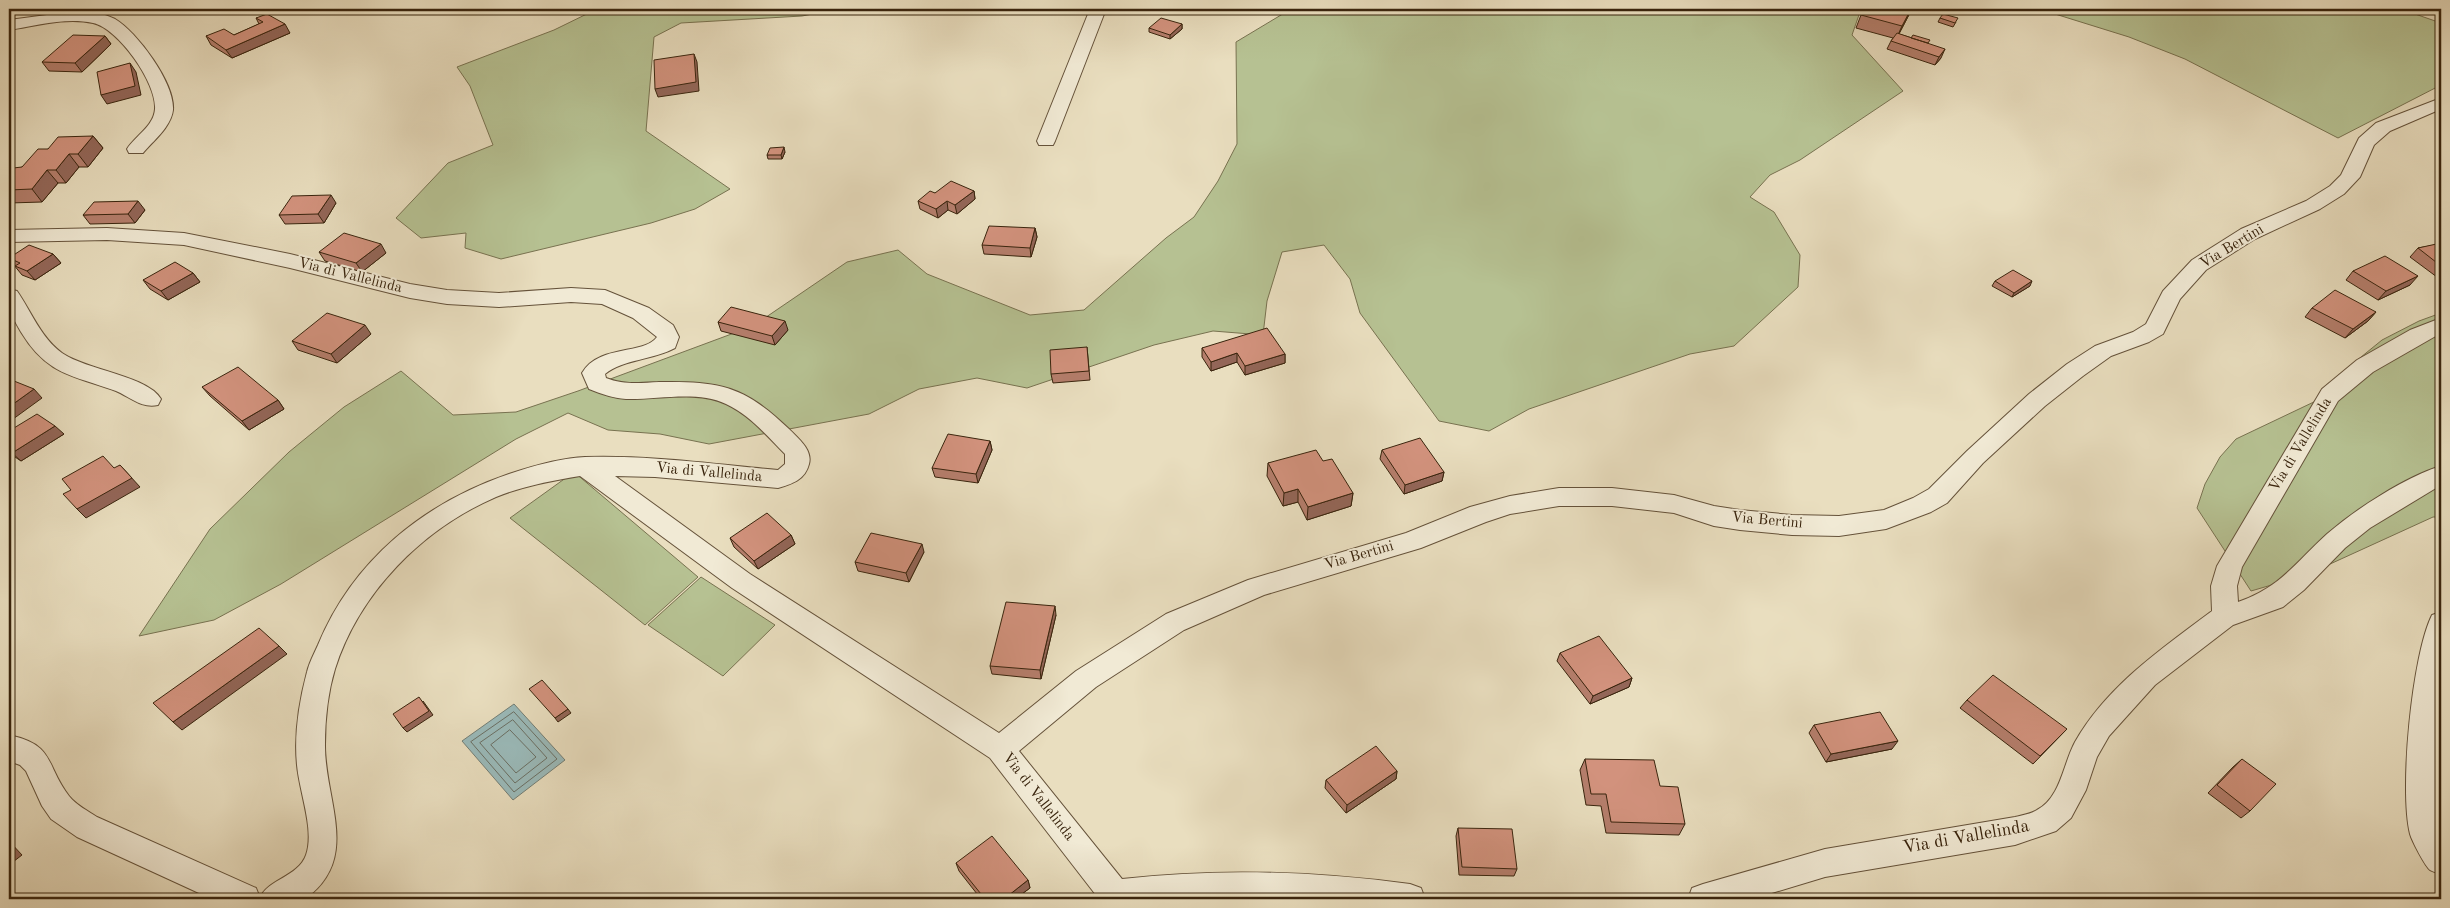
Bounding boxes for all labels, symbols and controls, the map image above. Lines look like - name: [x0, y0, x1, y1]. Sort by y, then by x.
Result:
- street label: Via Bertini: [2198, 222, 2266, 272]
- street label: Via di Vallelinda: [296, 256, 404, 296]
- street label: Via di Vallelinda: [2267, 395, 2335, 495]
- street label: Via di Vallelinda: [655, 461, 763, 485]
- street label: Via Bertini: [1731, 510, 1803, 532]
- street label: Via Bertini: [1323, 539, 1395, 573]
- street label: Via di Vallelinda: [999, 750, 1077, 844]
- street label: Via di Vallelinda: [1901, 817, 2031, 857]

